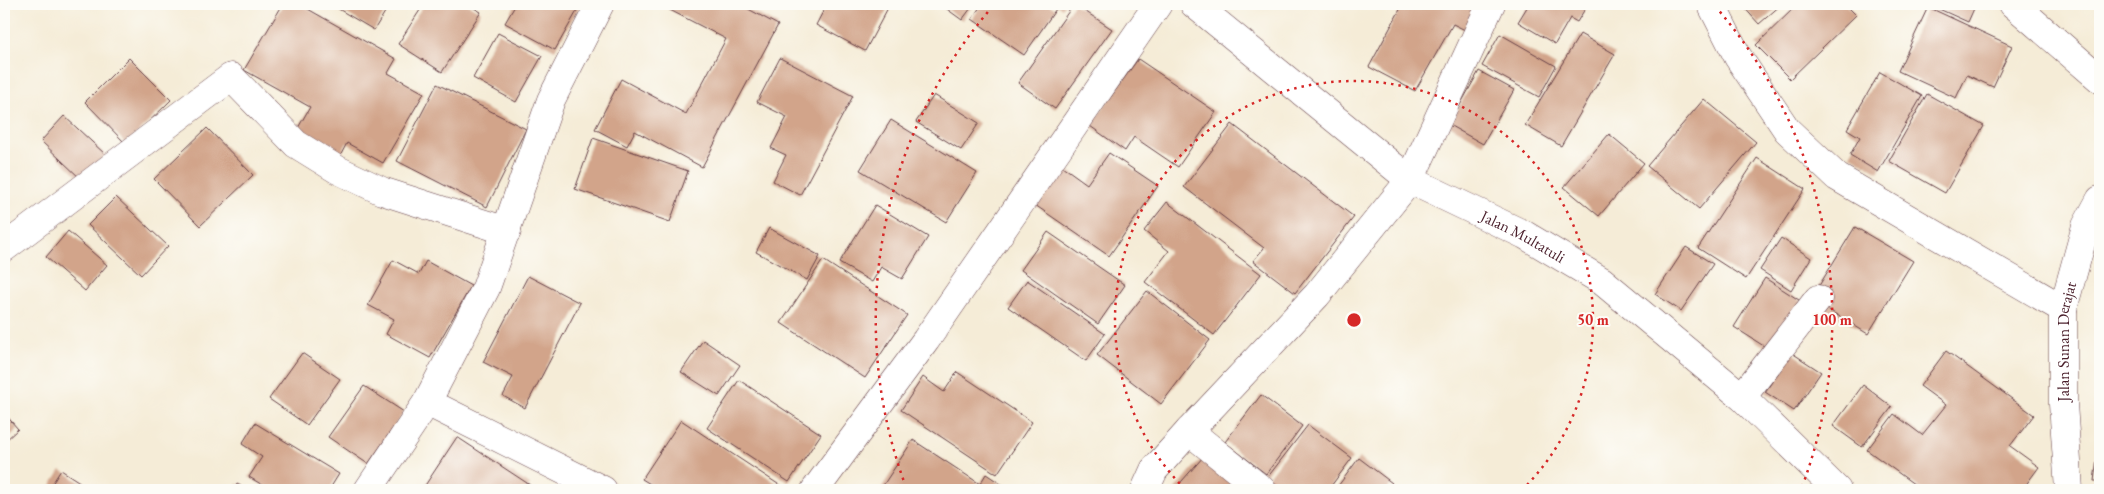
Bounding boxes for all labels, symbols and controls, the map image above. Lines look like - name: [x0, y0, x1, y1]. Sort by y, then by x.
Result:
- street label: Jalan Multatuli: [1475, 205, 1569, 268]
- street label: Jalan Sunan Derajat: [2053, 279, 2081, 404]
- text: 50 m: [1577, 310, 1609, 329]
- text: 100 m: [1812, 310, 1852, 329]
- centre of rings: [1345, 311, 1363, 329]

